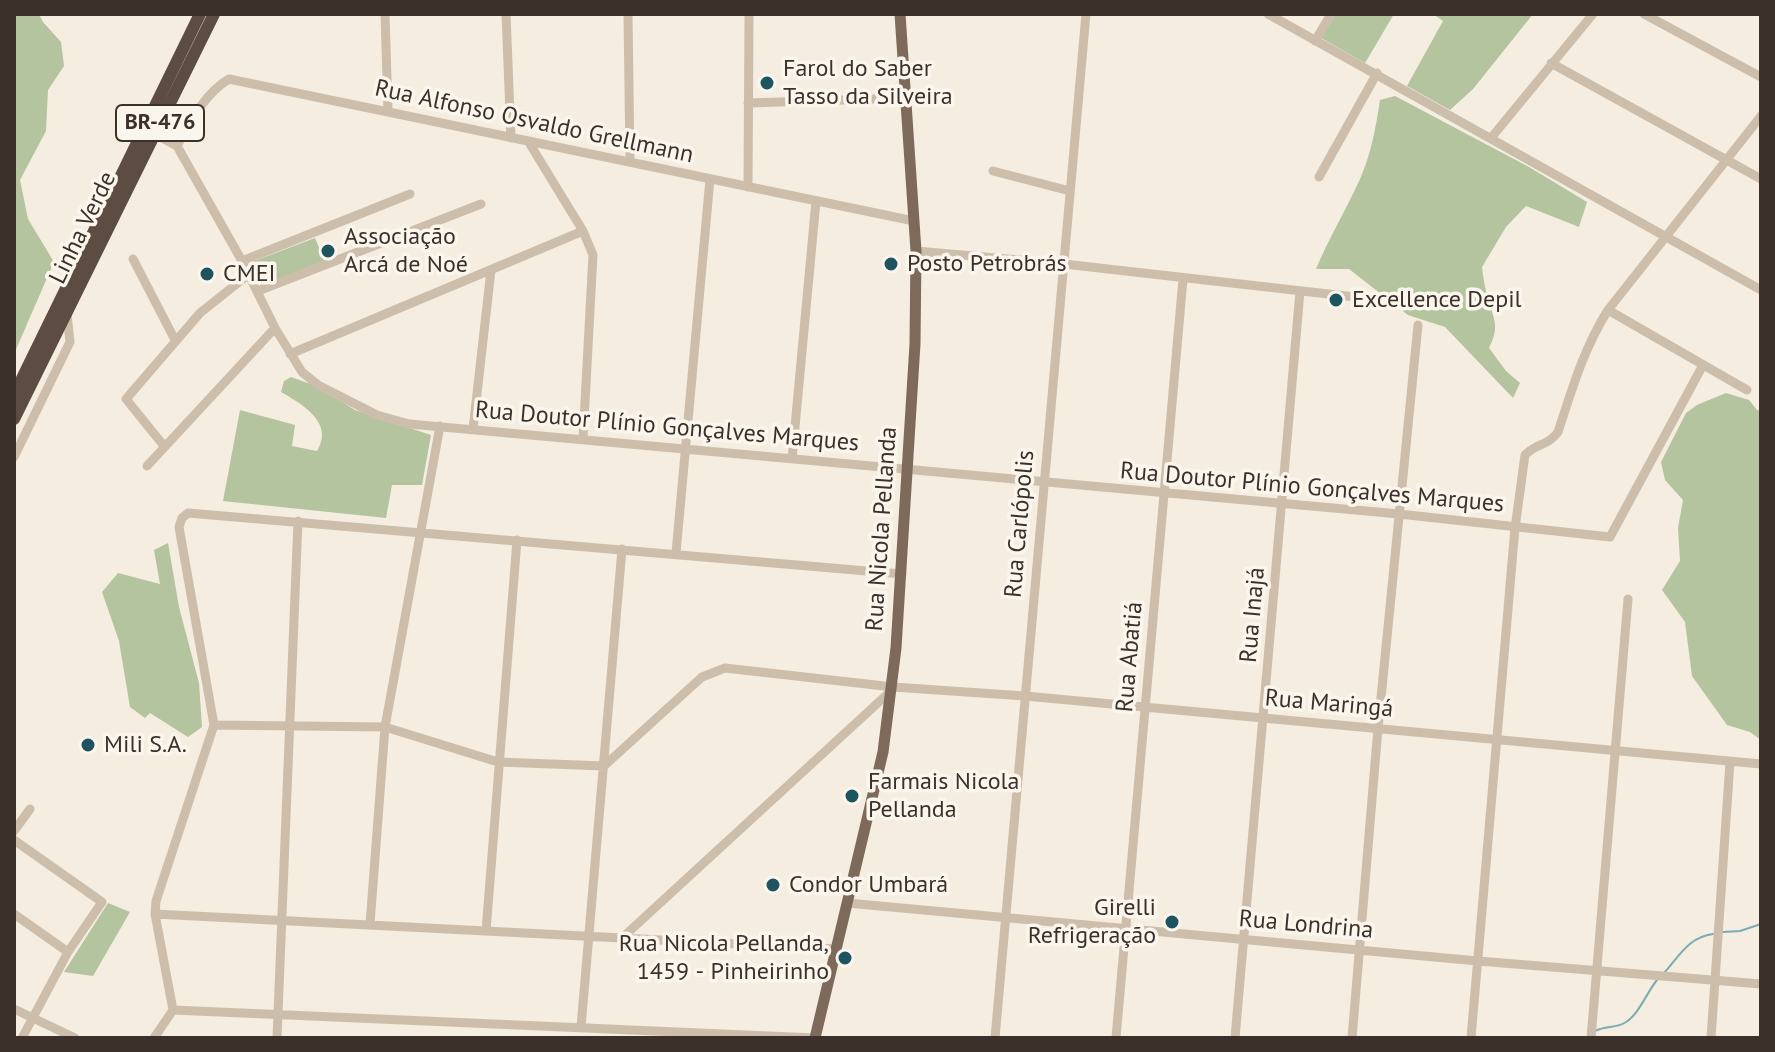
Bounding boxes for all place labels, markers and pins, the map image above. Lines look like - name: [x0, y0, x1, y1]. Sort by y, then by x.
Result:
- place label: Farol do Saber Tasso da Silveira: [783, 55, 953, 111]
- marker: Farol do Saber Tasso da Silveira: [758, 74, 776, 92]
- place label: Associação Arcá de Noé: [344, 223, 468, 279]
- marker: Associação Arcá de Noé: [319, 242, 337, 260]
- place label: Posto Petrobrás: [907, 250, 1067, 278]
- marker: Posto Petrobrás: [882, 255, 900, 273]
- place label: CMEI: [223, 260, 276, 288]
- marker: CMEI: [198, 265, 216, 283]
- place label: Excellence Depil: [1352, 286, 1522, 314]
- marker: Excellence Depil: [1327, 291, 1345, 309]
- place label: Mili S.A.: [104, 731, 187, 759]
- marker: Mili S.A.: [79, 736, 97, 754]
- place label: Farmais Nicola Pellanda: [868, 768, 1019, 824]
- marker: Farmais Nicola Pellanda: [843, 787, 861, 805]
- place label: Condor Umbará: [789, 871, 948, 899]
- marker: Condor Umbará: [764, 876, 782, 894]
- place label: Girelli Refrigeração: [1028, 894, 1156, 950]
- marker: Girelli Refrigeração: [1163, 913, 1181, 931]
- place label: Rua Nicola Pellanda, 1459 - Pinheirinho: [619, 930, 829, 986]
- marker: Rua Nicola Pellanda, 1459 - Pinheirinho: [836, 949, 854, 967]

